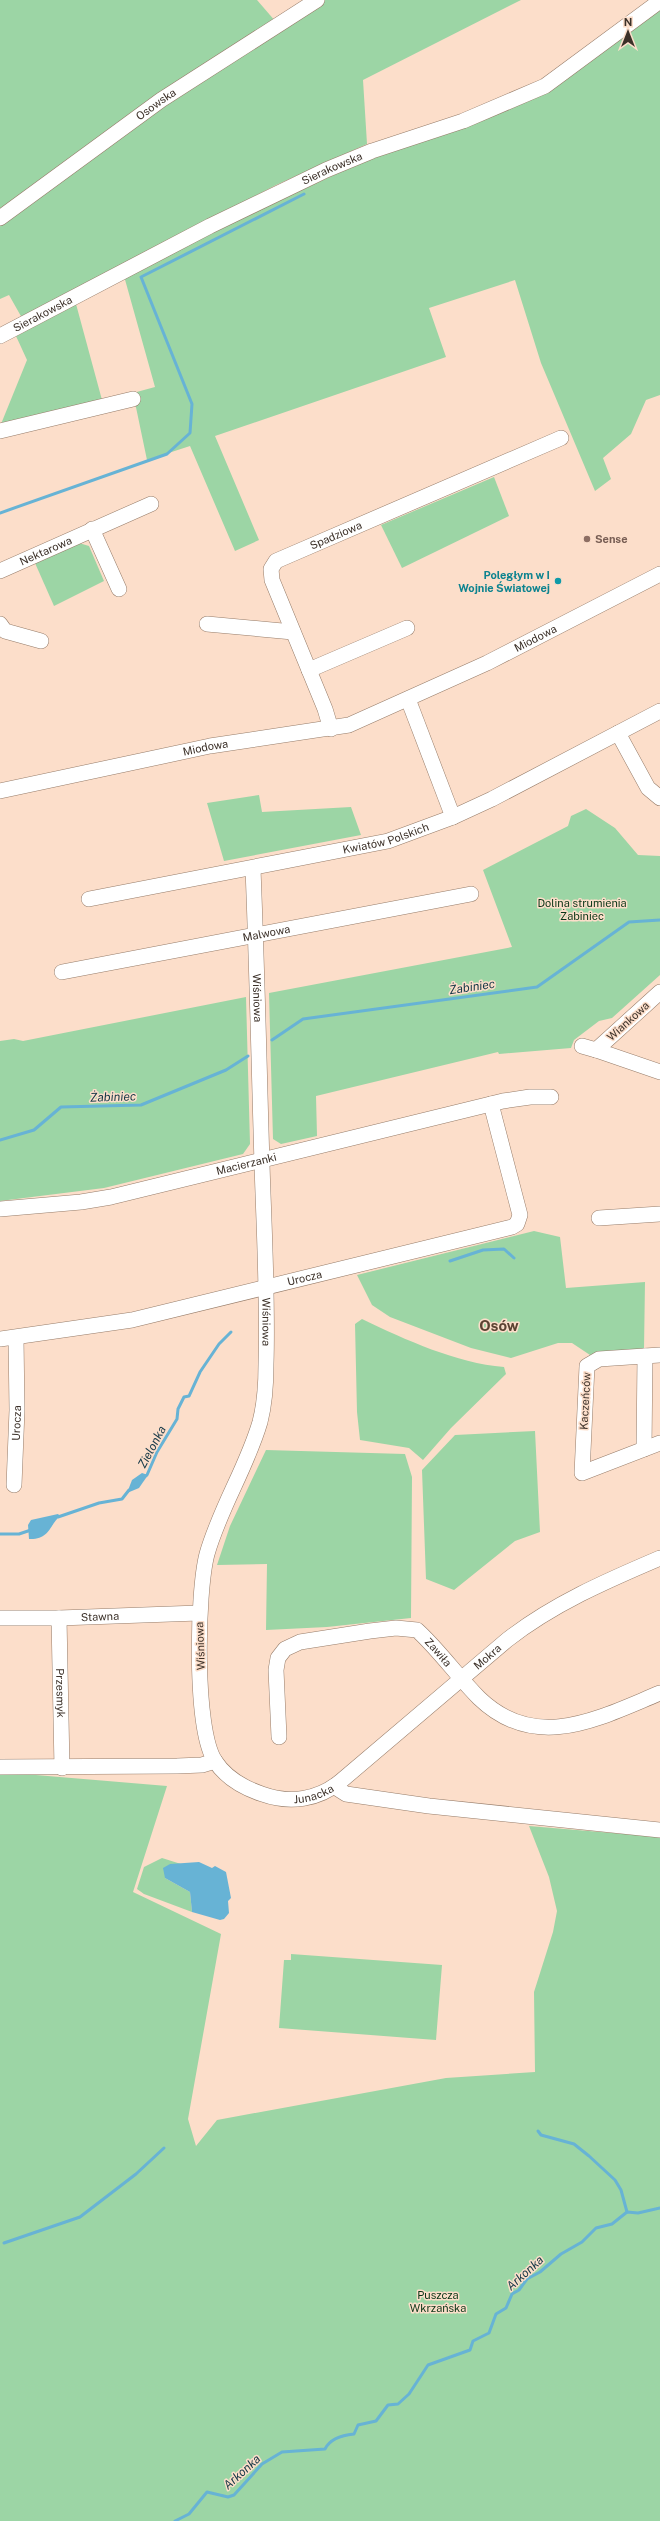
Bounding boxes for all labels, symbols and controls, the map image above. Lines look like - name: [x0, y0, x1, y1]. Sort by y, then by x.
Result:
- north arrow: [608, 12, 648, 52]
- text: N: [624, 16, 632, 28]
- street label: Osowska: [134, 86, 178, 122]
- street label: Sierakowska: [300, 150, 364, 187]
- street label: Sierakowska: [11, 293, 74, 334]
- street label: Spadziowa: [308, 519, 364, 552]
- place label: Sense: [595, 533, 628, 545]
- street label: Nektarowa: [18, 534, 74, 568]
- marker: Sense: [582, 534, 592, 544]
- place label: Poległym w I Wojnie Światowej: [458, 569, 550, 594]
- marker: Poległym w I Wojnie Światowej: [553, 576, 563, 586]
- street label: Miodowa: [512, 622, 559, 654]
- street label: Miodowa: [182, 737, 229, 758]
- street label: Kwiatów Polskich: [342, 821, 430, 856]
- park label: Dolina strumienia Żabiniec: [537, 897, 627, 922]
- street label: Malwowa: [242, 923, 291, 943]
- street label: Wiśniowa: [251, 973, 264, 1022]
- water label: Żabiniec: [448, 977, 496, 997]
- street label: Wiankowa: [605, 999, 651, 1043]
- water label: Żabiniec: [90, 1089, 136, 1105]
- street label: Macierzanki: [215, 1151, 278, 1177]
- street label: Urocza: [286, 1268, 323, 1288]
- street label: Wiśniowa: [260, 1297, 273, 1346]
- district label: Osów: [479, 1317, 519, 1334]
- street label: Kaczeńców: [577, 1371, 593, 1430]
- street label: Urocza: [10, 1405, 23, 1441]
- water label: Zielonka: [135, 1423, 169, 1471]
- street label: Stawna: [81, 1610, 119, 1623]
- street label: Wiśniowa: [193, 1622, 207, 1670]
- street label: Zawiła: [422, 1635, 454, 1669]
- street label: Mokra: [471, 1642, 504, 1672]
- street label: Przesmyk: [54, 1668, 67, 1718]
- street label: Junacka: [293, 1782, 336, 1805]
- water label: Arkonka: [504, 2253, 546, 2293]
- park label: Puszcza Wkrzańska: [410, 2289, 466, 2314]
- water label: Arkonka: [221, 2452, 263, 2492]

